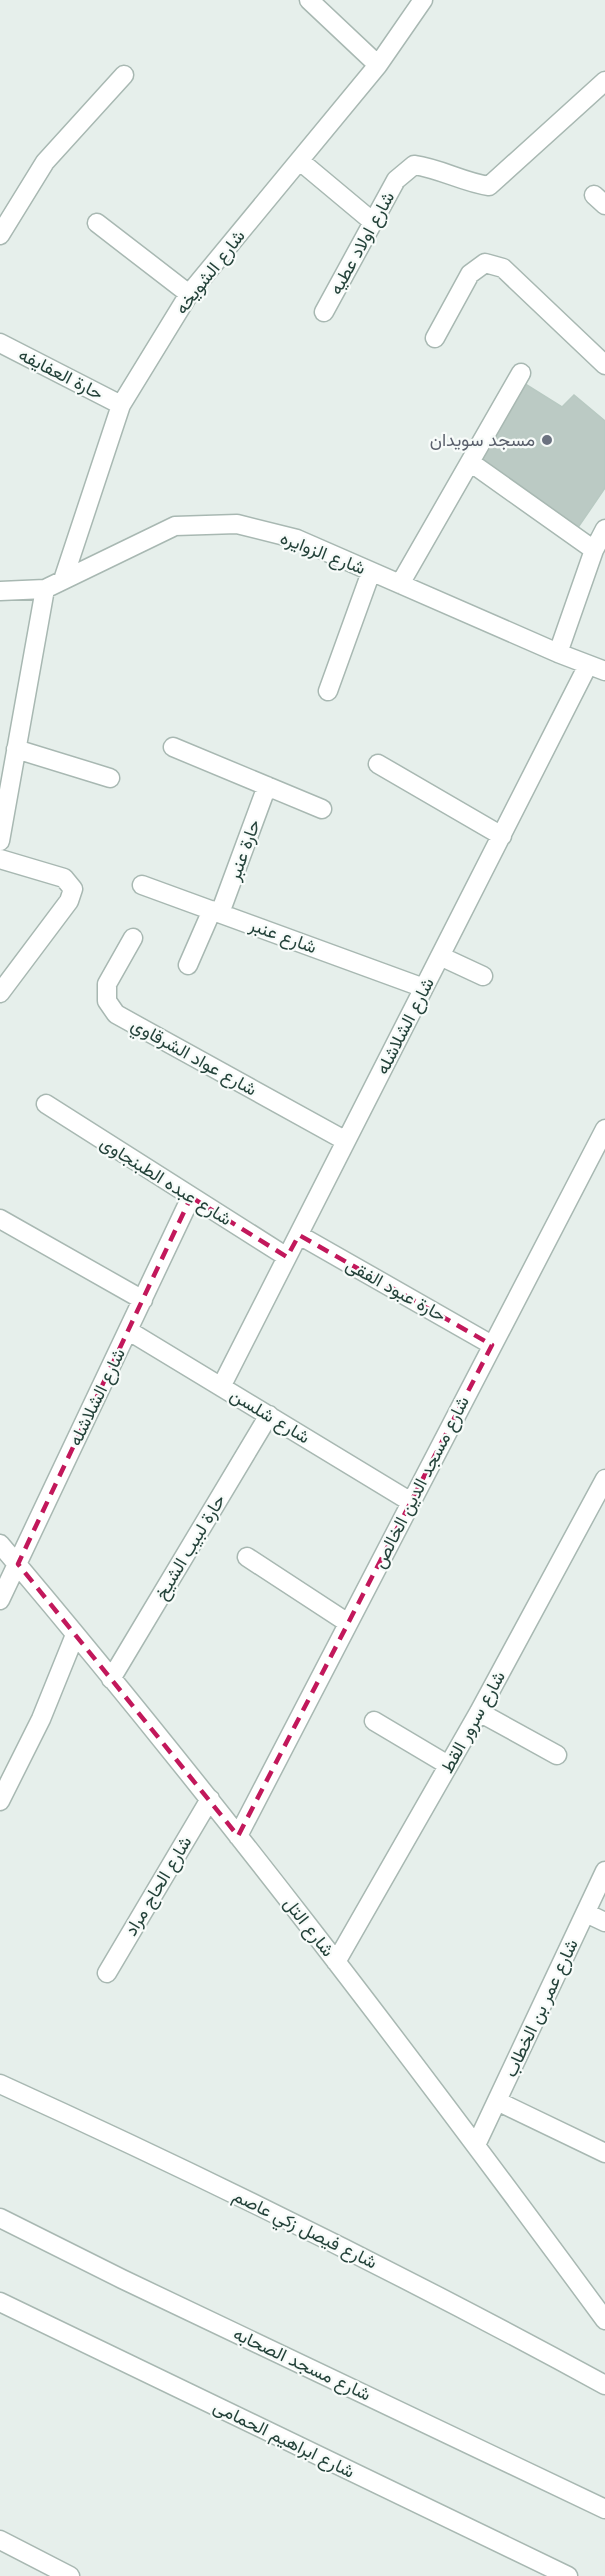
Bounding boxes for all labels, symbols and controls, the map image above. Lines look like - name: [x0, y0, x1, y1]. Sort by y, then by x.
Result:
- street label: شارع اولاد عطيه: [324, 187, 400, 299]
- street label: شارع الشويخه: [169, 225, 251, 319]
- street label: حارة العفايفه: [15, 342, 107, 405]
- place label: مسجد سويدان: [430, 428, 535, 451]
- marker: مسجد سويدان: [540, 433, 554, 447]
- street label: شارع الزوايره: [277, 526, 369, 580]
- street label: حارة عنبر: [222, 816, 265, 885]
- street label: شارع عنبر: [245, 912, 320, 959]
- street label: شارع الشلاشله: [370, 973, 440, 1079]
- street label: شارع عواد الشرقاوي: [125, 1013, 261, 1104]
- street label: شارع عبده الطبنجاوى: [96, 1131, 236, 1231]
- street label: حارة عبود الفقى: [342, 1253, 450, 1327]
- street label: شارع الشلاشله: [63, 1344, 131, 1450]
- street label: شارع شلسن: [226, 1383, 314, 1449]
- street label: شارع مسجد الدين الخالص: [367, 1392, 475, 1572]
- street label: حارة لبيب الشيخ: [149, 1490, 231, 1604]
- street label: شارع سرور القط: [435, 1667, 511, 1777]
- street label: شارع الحاج مراد: [119, 1832, 197, 1940]
- street label: شارع التل: [278, 1892, 340, 1962]
- street label: شارع عمر بن الخطاب: [498, 1935, 584, 2081]
- street label: شارع فيصل زكي عاصم: [227, 2184, 381, 2277]
- street label: شارع مسجد الصحابه: [229, 2322, 375, 2406]
- street label: شارع ابراهيم الحمامى: [209, 2394, 359, 2484]

